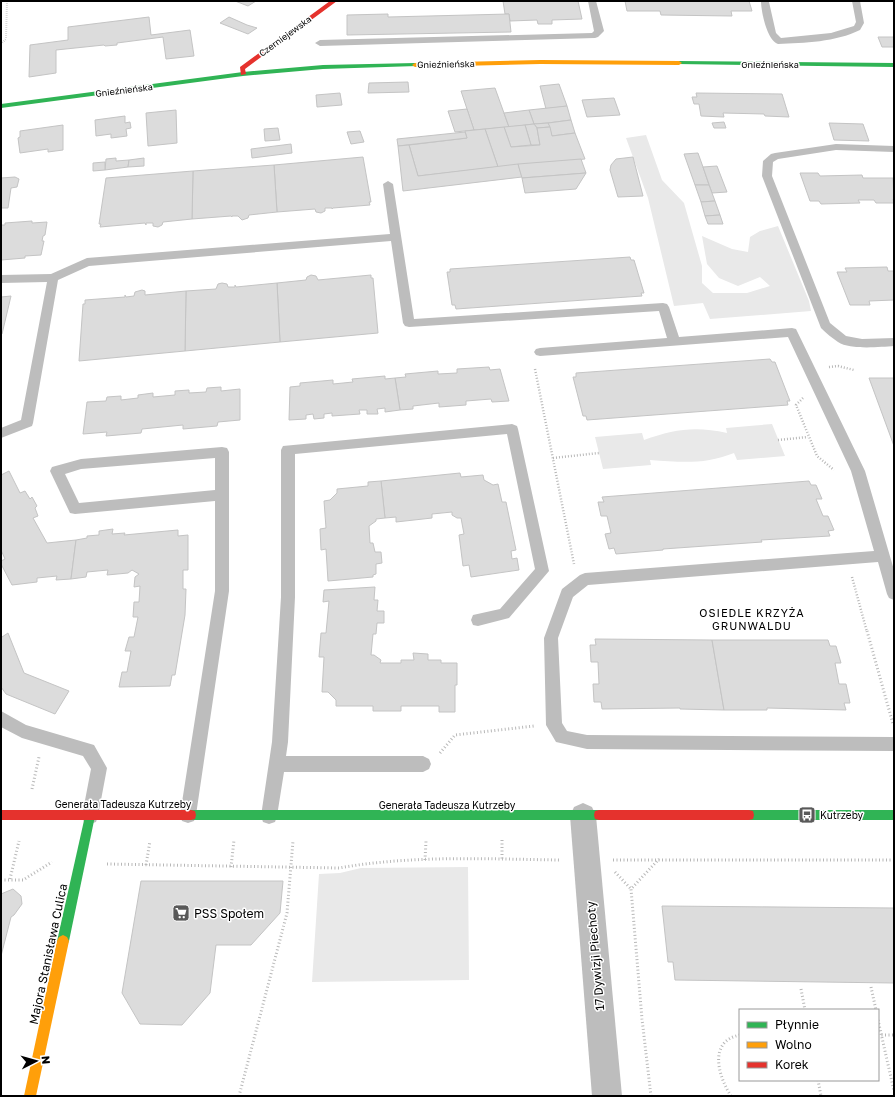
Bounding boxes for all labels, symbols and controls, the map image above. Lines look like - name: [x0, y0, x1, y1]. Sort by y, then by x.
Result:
- street label: Czerniejewska: [257, 13, 313, 59]
- street label: Gnieźnieńska: [417, 58, 475, 70]
- street label: Gnieźnieńska: [741, 59, 799, 70]
- street label: Gnieźnieńska: [95, 81, 153, 99]
- district label: OSIEDLE KRZYŻA GRUNWALDU: [699, 606, 805, 632]
- street label: Generała Tadeusza Kutrzeby: [55, 798, 192, 810]
- street label: Generała Tadeusza Kutrzeby: [379, 799, 516, 811]
- bus stop icon: Kutrzeby: [797, 805, 817, 825]
- place label: Kutrzeby: [820, 809, 864, 821]
- street label: Majora Stanisława Culica: [26, 882, 70, 1026]
- street label: 17 Dywizji Piechoty: [583, 900, 607, 1011]
- supermarket icon: PSS Społem: [171, 903, 191, 923]
- place label: PSS Społem: [194, 906, 264, 921]
- legend: [739, 1009, 879, 1081]
- text: Płynnie: [775, 1017, 819, 1032]
- text: Wolno: [775, 1037, 812, 1052]
- north arrow: [16, 1041, 56, 1081]
- text: N: [40, 1055, 53, 1065]
- text: Korek: [775, 1057, 809, 1072]

